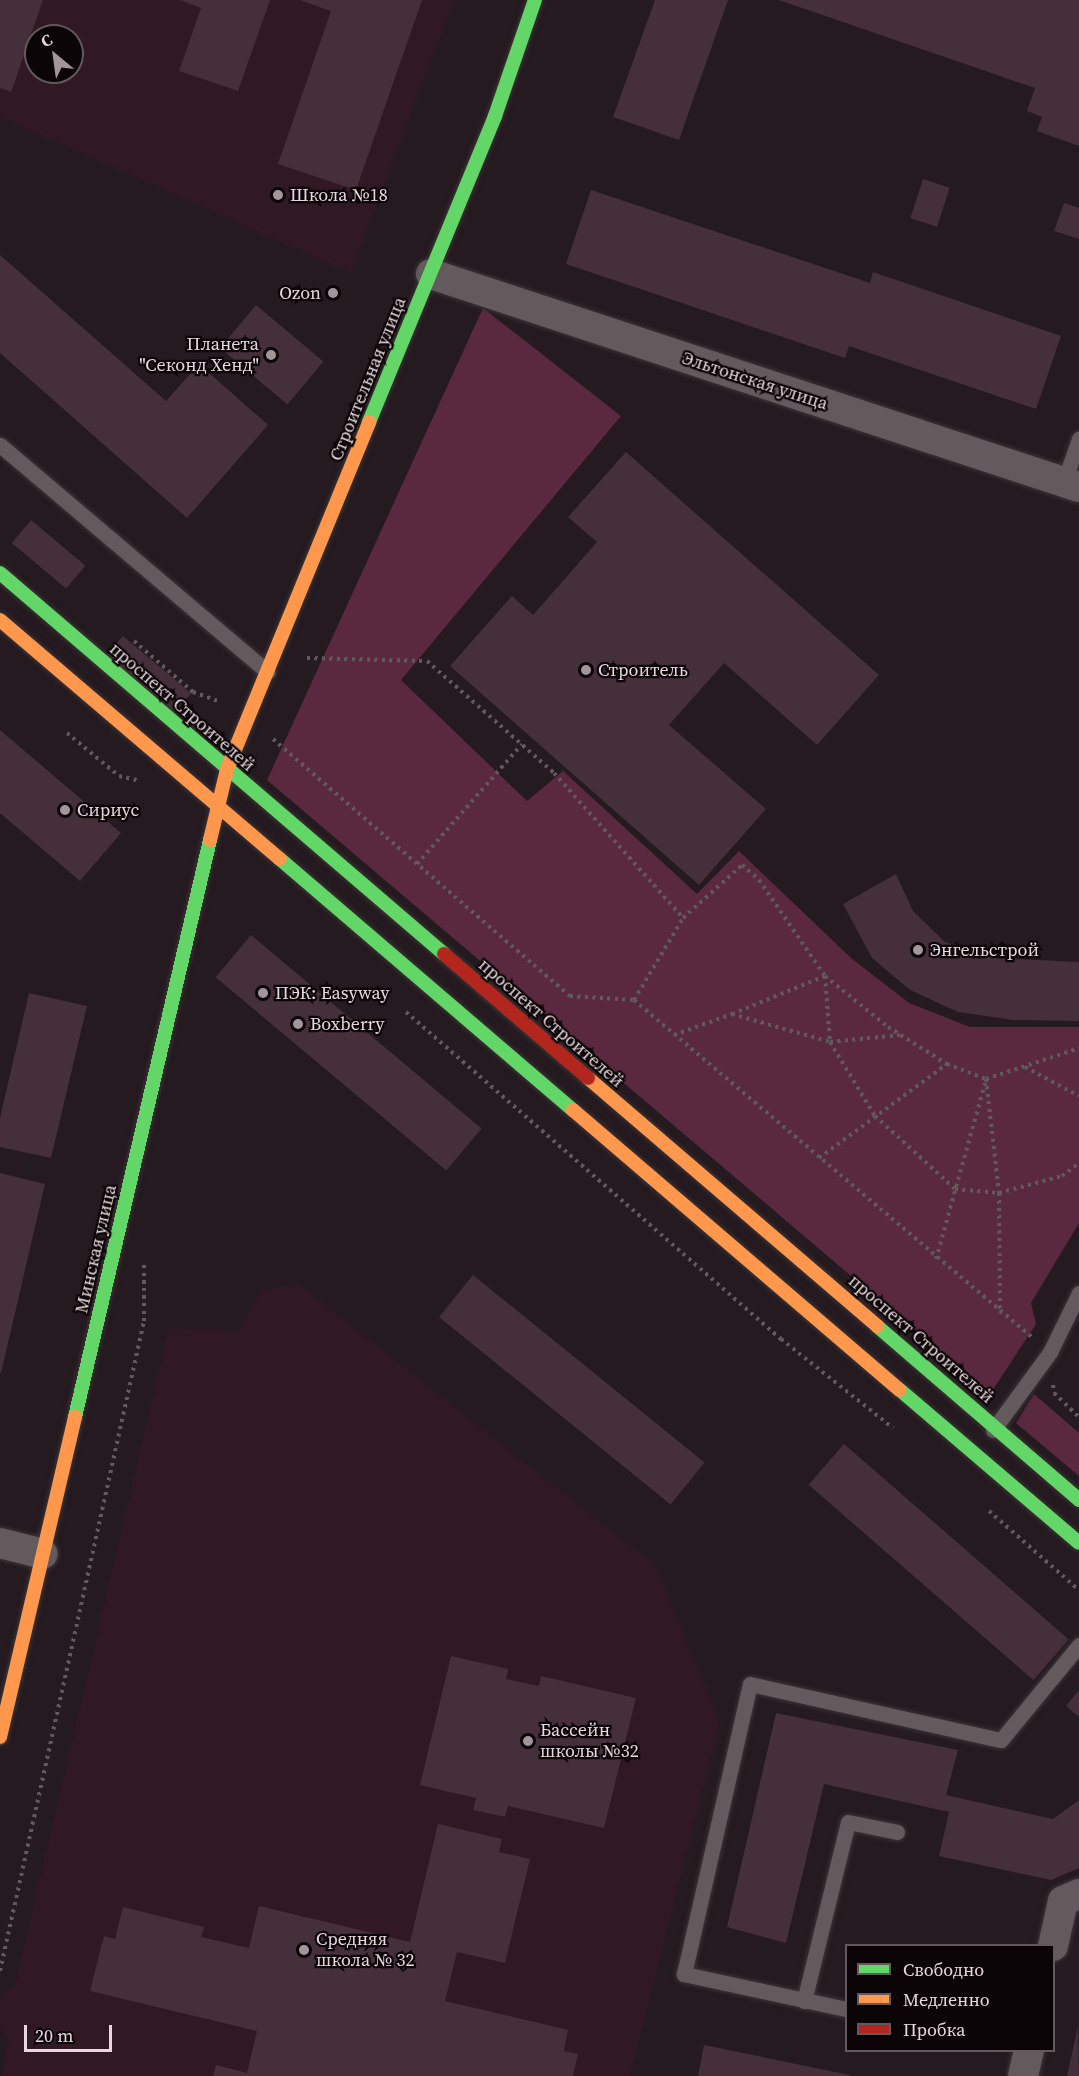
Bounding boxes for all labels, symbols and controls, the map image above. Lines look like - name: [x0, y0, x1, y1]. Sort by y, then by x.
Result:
- north arrow: [24, 24, 84, 84]
- text: С: [37, 28, 56, 52]
- place label: Школа №18: [290, 184, 388, 206]
- marker: Школа №18: [271, 188, 285, 202]
- place label: Ozon: [279, 282, 321, 304]
- marker: Ozon: [326, 286, 340, 300]
- street label: Строительная улица: [325, 294, 411, 464]
- place label: Планета "Секонд Хенд": [139, 334, 259, 376]
- street label: Эльтонская улица: [679, 347, 831, 415]
- marker: Планета "Секонд Хенд": [264, 348, 278, 362]
- street label: проспект Строителей: [105, 638, 259, 776]
- place label: Строитель: [598, 659, 688, 681]
- marker: Строитель: [579, 663, 593, 677]
- place label: Сириус: [77, 799, 139, 821]
- marker: Сириус: [58, 803, 72, 817]
- place label: Энгельстрой: [930, 939, 1039, 961]
- marker: Энгельстрой: [911, 943, 925, 957]
- street label: проспект Строителей: [474, 954, 628, 1092]
- place label: ПЭК: Easyway: [275, 982, 390, 1004]
- marker: ПЭК: Easyway: [256, 986, 270, 1000]
- place label: Boxberry: [310, 1013, 385, 1035]
- marker: Boxberry: [291, 1017, 305, 1031]
- street label: Минская улица: [71, 1183, 121, 1315]
- street label: проспект Строителей: [844, 1270, 998, 1408]
- place label: Бассейн школы №32: [540, 1720, 639, 1762]
- marker: Бассейн школы №32: [521, 1734, 535, 1748]
- place label: Средняя школа № 32: [316, 1929, 415, 1972]
- marker: Средняя школа № 32: [297, 1943, 311, 1957]
- legend: [845, 1944, 1055, 2052]
- text: Свободно: [903, 1957, 984, 1982]
- text: Медленно: [903, 1987, 990, 2012]
- scale bar: [27, 2013, 116, 2051]
- text: Пробка: [903, 2017, 965, 2042]
- text: 20 m: [35, 2023, 73, 2048]

